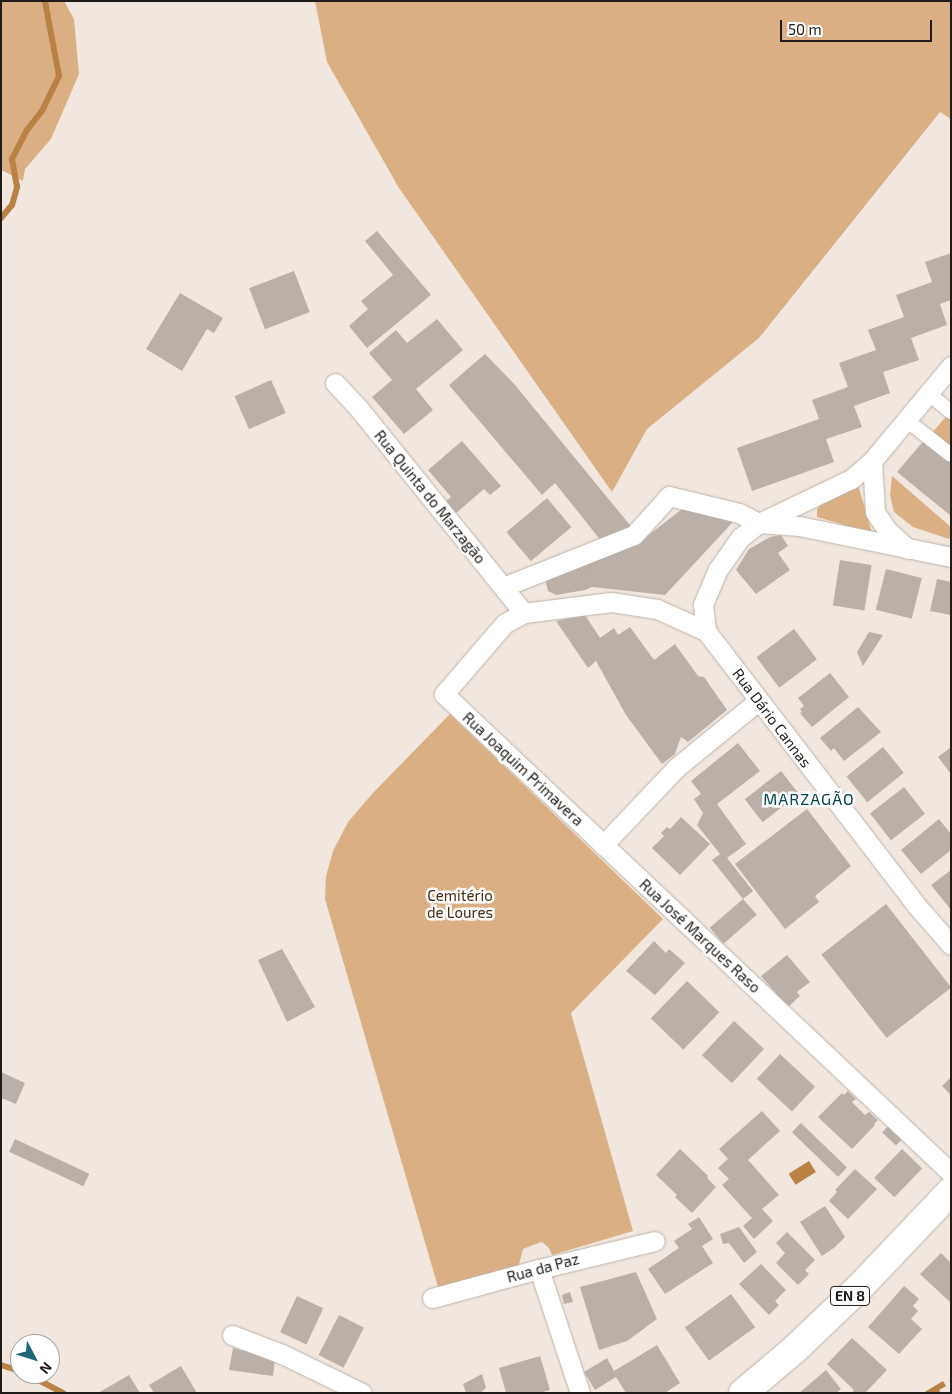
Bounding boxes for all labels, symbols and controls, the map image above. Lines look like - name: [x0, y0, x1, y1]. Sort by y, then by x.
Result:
- scale bar: [782, 10, 934, 42]
- text: 50 m: [788, 20, 822, 38]
- street label: Rua Quinta do Marzagão: [371, 427, 489, 567]
- street label: Rua Dário Cannas: [729, 665, 815, 771]
- street label: Rua Joaquim Primavera: [459, 708, 587, 830]
- district label: MARZAGÃO: [762, 789, 856, 809]
- street label: Rua José Marques Raso: [636, 875, 764, 997]
- park label: Cemitério de Loures: [427, 886, 493, 921]
- street label: Rua da Paz: [505, 1250, 581, 1286]
- road number: EN 8: [830, 1284, 870, 1308]
- north arrow: [10, 1334, 60, 1384]
- text: N: [36, 1359, 56, 1378]

